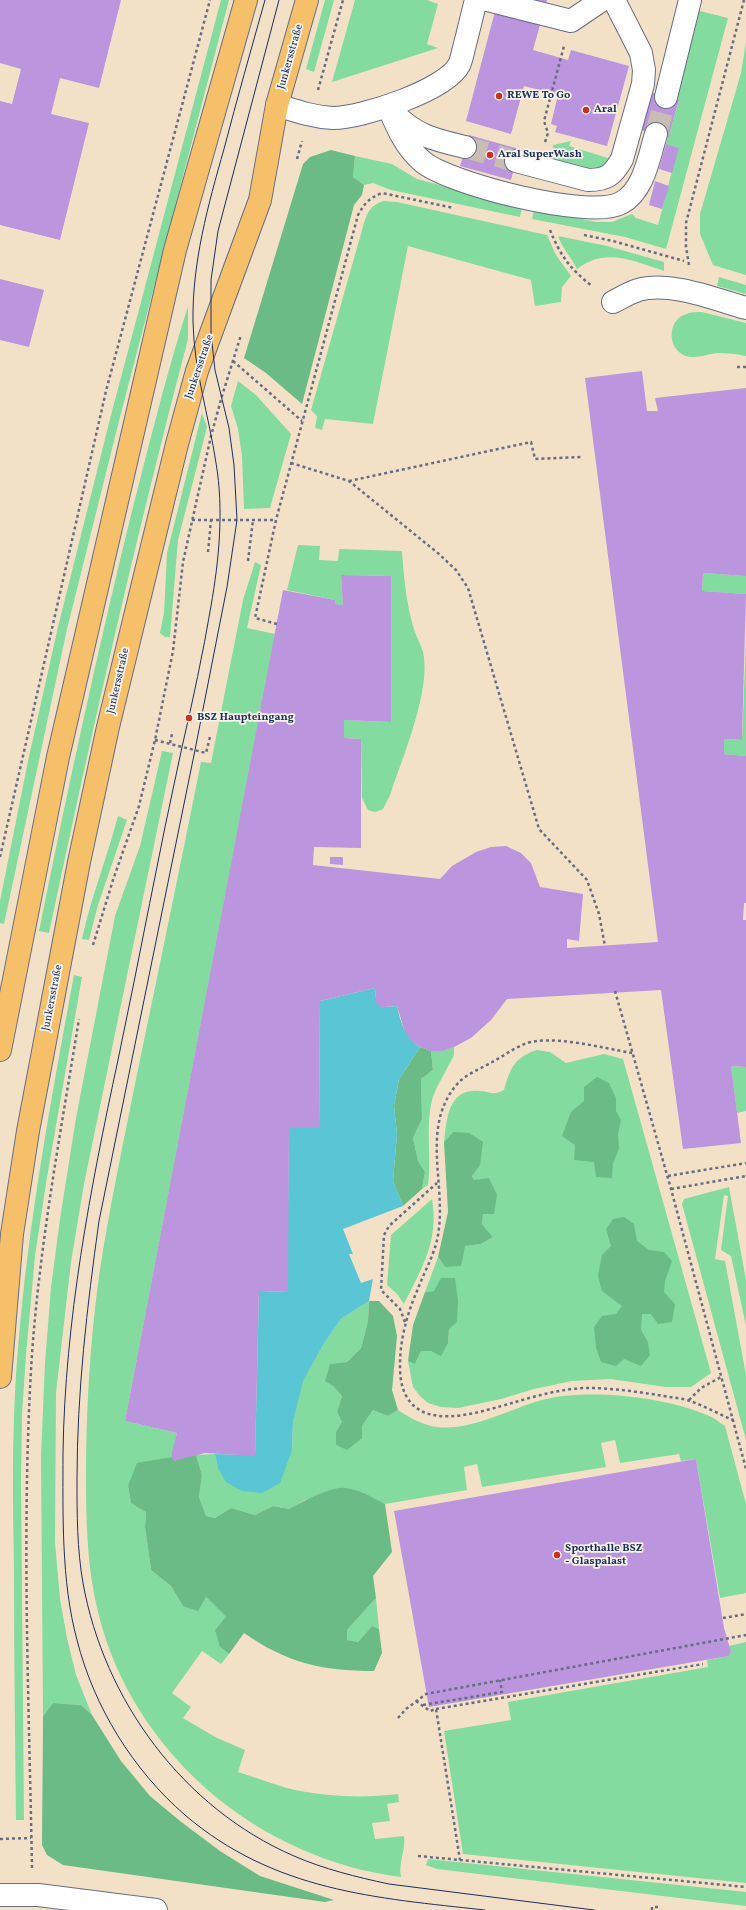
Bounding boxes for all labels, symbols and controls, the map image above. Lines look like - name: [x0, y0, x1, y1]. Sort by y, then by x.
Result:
- street label: Junkersstraße: [275, 23, 307, 91]
- place label: REWE To Go: [507, 89, 570, 103]
- marker: REWE To Go: [494, 91, 504, 101]
- place label: Aral: [594, 103, 617, 117]
- marker: Aral: [581, 105, 591, 115]
- place label: Aral SuperWash: [498, 148, 582, 162]
- marker: Aral SuperWash: [485, 150, 495, 160]
- street label: Junkersstraße: [183, 333, 217, 401]
- street label: Junkersstraße: [105, 647, 133, 715]
- place label: BSZ Haupteingang: [197, 711, 294, 725]
- marker: BSZ Haupteingang: [184, 713, 194, 723]
- street label: Junkersstraße: [40, 964, 66, 1032]
- place label: Sporthalle BSZ - Glaspalast: [565, 1542, 642, 1568]
- marker: Sporthalle BSZ - Glaspalast: [552, 1550, 562, 1560]

